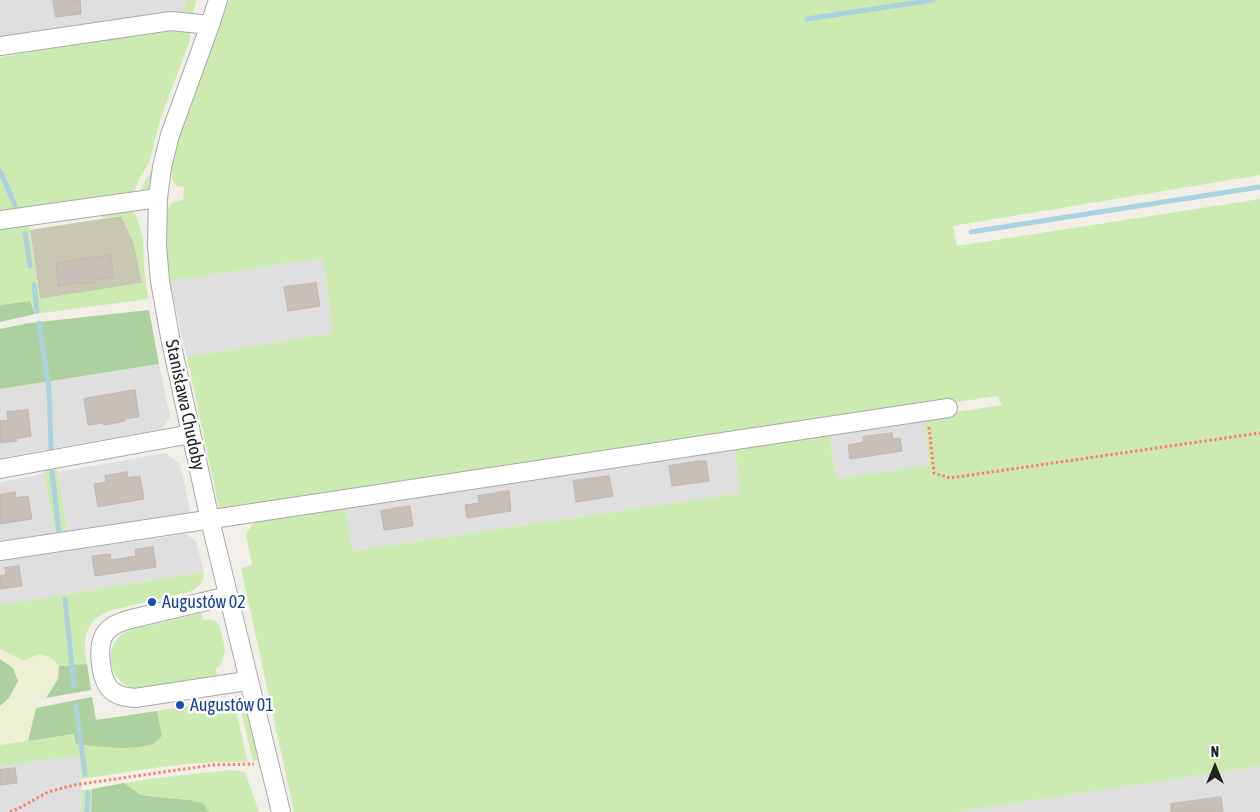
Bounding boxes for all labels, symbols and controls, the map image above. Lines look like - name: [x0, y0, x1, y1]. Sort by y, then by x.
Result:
- street label: Stanisława Chudoby: [161, 338, 209, 472]
- place label: Augustów 02: [162, 591, 246, 613]
- marker: Augustów 02: [146, 596, 158, 608]
- place label: Augustów 01: [190, 694, 274, 716]
- marker: Augustów 01: [174, 699, 186, 711]
- north arrow: [1190, 742, 1240, 792]
- text: N: [1211, 744, 1219, 760]

